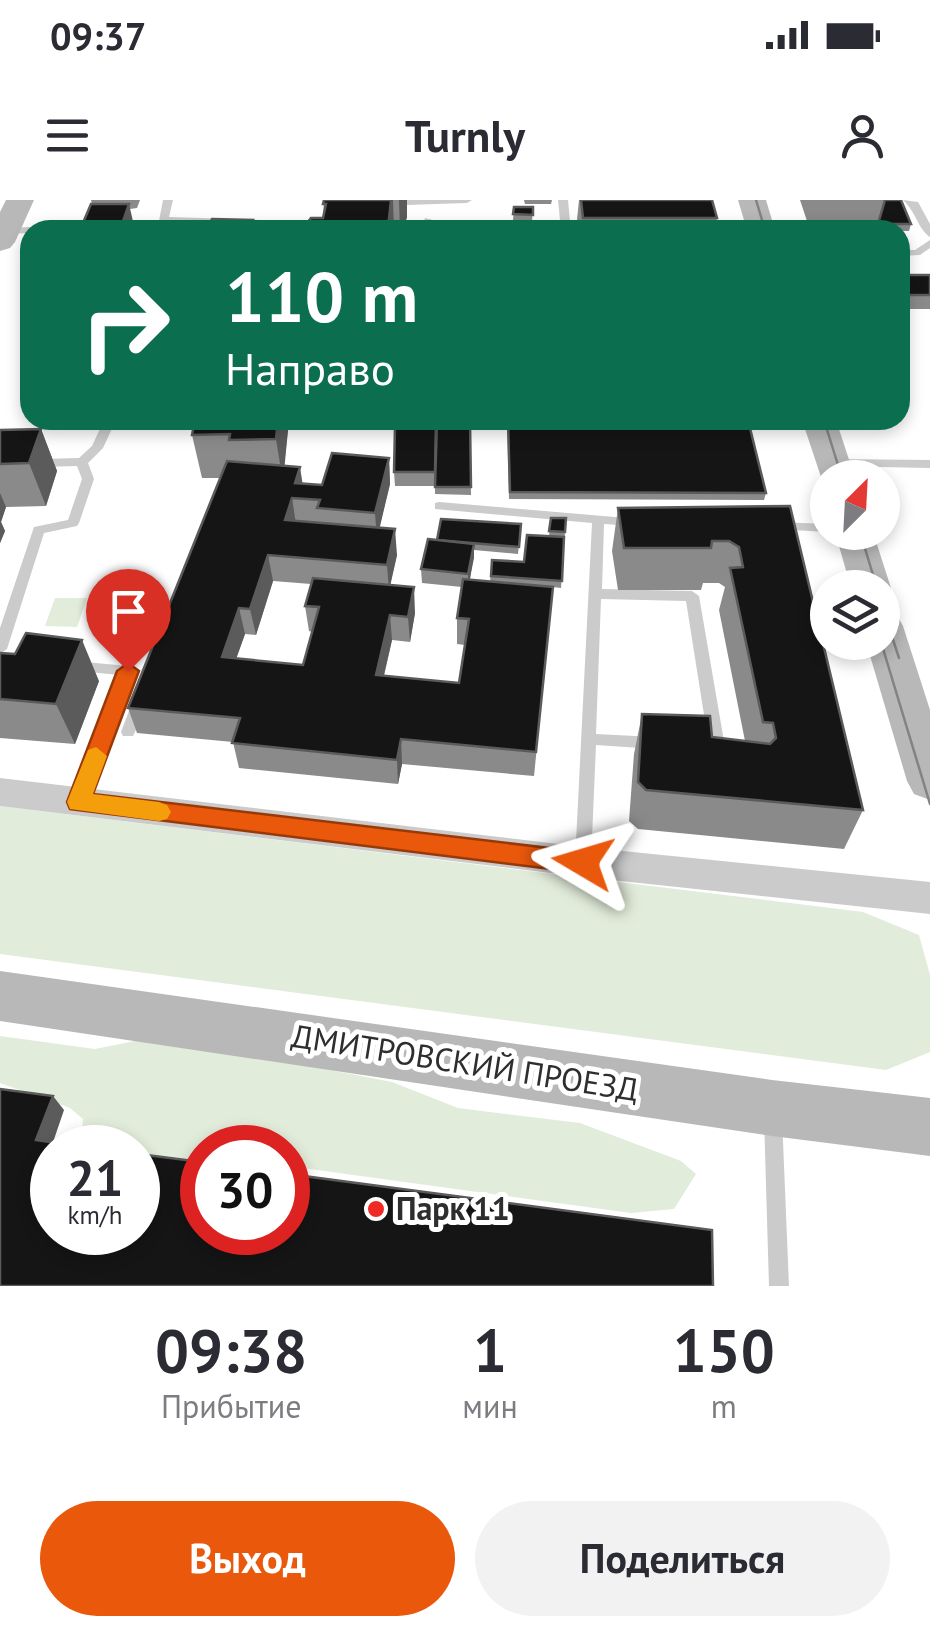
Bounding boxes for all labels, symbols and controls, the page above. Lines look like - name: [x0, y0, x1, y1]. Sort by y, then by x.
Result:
- text: 09:37: [50, 11, 146, 60]
- text: Turnly: [405, 106, 525, 164]
- icon: menu: [40, 108, 95, 163]
- icon: person: [835, 108, 890, 163]
- text: 110 m: [225, 251, 418, 341]
- icon: right: [60, 260, 190, 390]
- text: Направо: [225, 339, 395, 397]
- north arrow: [810, 460, 900, 550]
- map controls: [810, 460, 900, 660]
- pin: [86, 569, 171, 672]
- button: layers: [810, 570, 900, 660]
- icon: arrive: [101, 584, 156, 639]
- position arrow: [531, 810, 635, 914]
- street label: ДМИТРОВСКИЙ ПРОЕЗД: [289, 1014, 641, 1110]
- speed limit sign: 30: [180, 1125, 310, 1255]
- text: 21: [67, 1145, 123, 1210]
- place label: Парк 11: [396, 1187, 510, 1229]
- marker: Парк 11: [365, 1198, 387, 1220]
- text: km/h: [68, 1199, 122, 1231]
- text: 09:38: [155, 1311, 307, 1389]
- text: 1: [473, 1311, 507, 1389]
- text: 150: [673, 1311, 775, 1389]
- text: Прибытие: [161, 1385, 301, 1427]
- text: мин: [462, 1385, 518, 1427]
- text: m: [711, 1385, 737, 1427]
- button: Выход: [40, 1501, 455, 1616]
- button: Поделиться: [475, 1501, 890, 1616]

